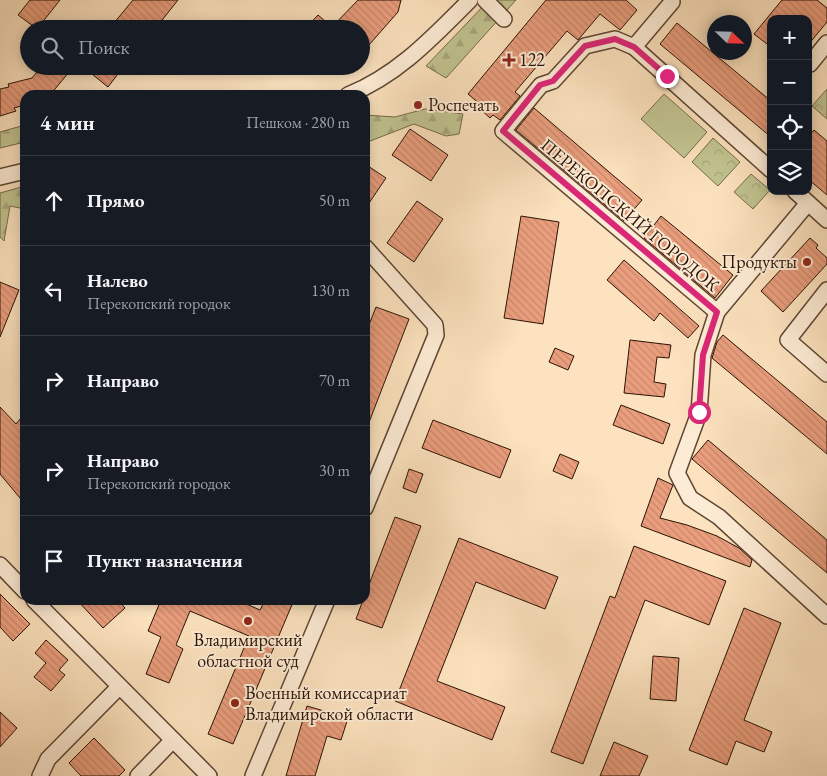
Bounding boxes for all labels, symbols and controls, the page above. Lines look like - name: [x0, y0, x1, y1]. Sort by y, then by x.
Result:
- north arrow: [707, 15, 752, 60]
- map controls: [767, 15, 812, 195]
- button: +: [767, 15, 812, 60]
- search box: [20, 20, 370, 75]
- icon: search: [38, 34, 66, 62]
- text: Поиск: [78, 35, 130, 60]
- place label: 122: [519, 48, 545, 71]
- marker: 122: [503, 54, 515, 66]
- button: −: [767, 60, 812, 105]
- route end: [656, 65, 679, 88]
- place label: Роспечать: [428, 93, 499, 116]
- marker: Роспечать: [412, 99, 424, 111]
- button: locate: [767, 105, 812, 150]
- text: 4 мин: [40, 109, 95, 136]
- text: Пешком · 280 m: [246, 112, 350, 133]
- street label: ПЕРЕКОПСКИЙ ГОРОДОК: [536, 133, 724, 296]
- button: layers: [767, 150, 812, 195]
- icon: ahead: [40, 187, 68, 215]
- text: Прямо: [87, 188, 145, 213]
- text: 50 m: [319, 190, 350, 211]
- place label: Продукты: [721, 250, 797, 273]
- marker: Продукты: [801, 256, 813, 268]
- text: Налево: [87, 268, 148, 293]
- icon: left: [40, 277, 68, 305]
- text: 130 m: [311, 280, 350, 301]
- text: Перекопский городок: [87, 293, 231, 314]
- icon: right: [40, 367, 68, 395]
- text: Направо: [87, 368, 159, 393]
- text: 70 m: [319, 370, 350, 391]
- route start: [688, 401, 711, 424]
- text: Направо: [87, 448, 159, 473]
- icon: right: [40, 457, 68, 485]
- text: 30 m: [319, 460, 350, 481]
- text: Перекопский городок: [87, 473, 231, 494]
- icon: arrive: [40, 547, 68, 575]
- text: Пункт назначения: [87, 548, 243, 573]
- marker: Владимирский областной суд: [242, 615, 254, 627]
- place label: Владимирский областной суд: [194, 628, 303, 672]
- place label: Военный комиссариат Владимирской области: [245, 681, 414, 725]
- marker: Военный комиссариат Владимирской области: [229, 697, 241, 709]

